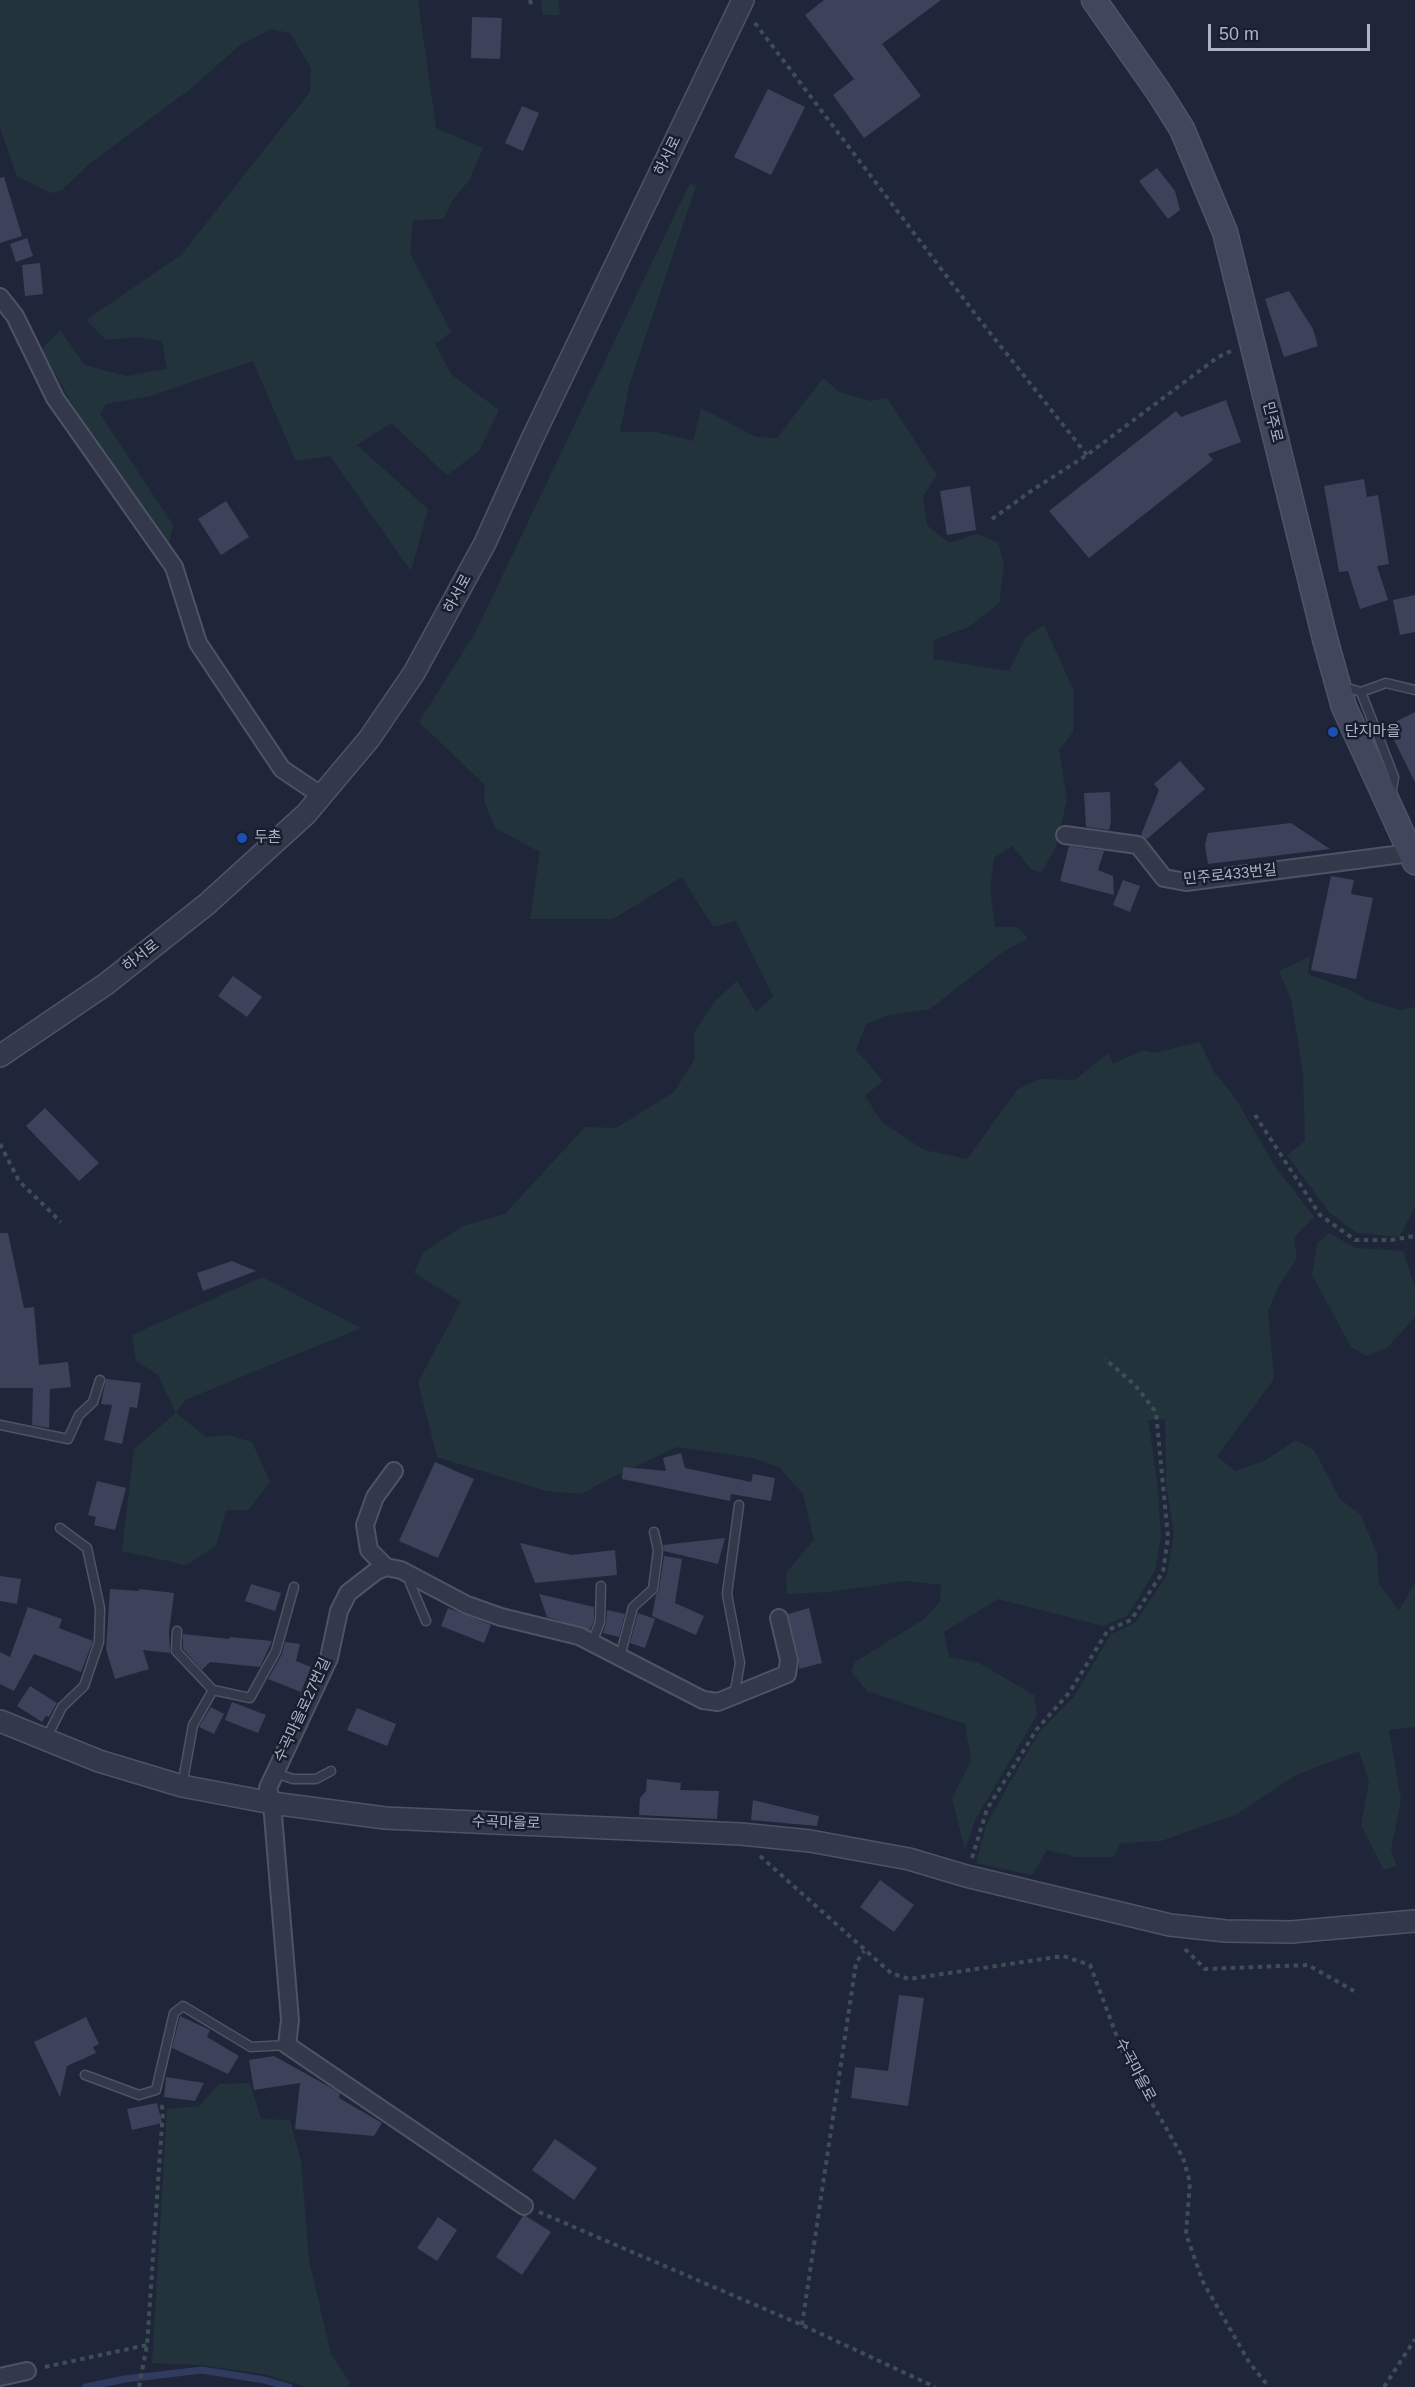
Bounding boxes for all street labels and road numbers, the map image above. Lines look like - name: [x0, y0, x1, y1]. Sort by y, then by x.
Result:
- street label: 하서로: [651, 133, 685, 179]
- street label: 민주로: [1258, 400, 1286, 444]
- street label: 하서로: [440, 571, 476, 617]
- street label: 민주로433번길: [1182, 861, 1278, 889]
- street label: 하서로: [119, 936, 163, 976]
- street label: 수곡마을로27번길: [271, 1655, 335, 1765]
- street label: 수곡마을로: [471, 1813, 541, 1833]
- street label: 수곡마을로: [1111, 2035, 1159, 2105]

